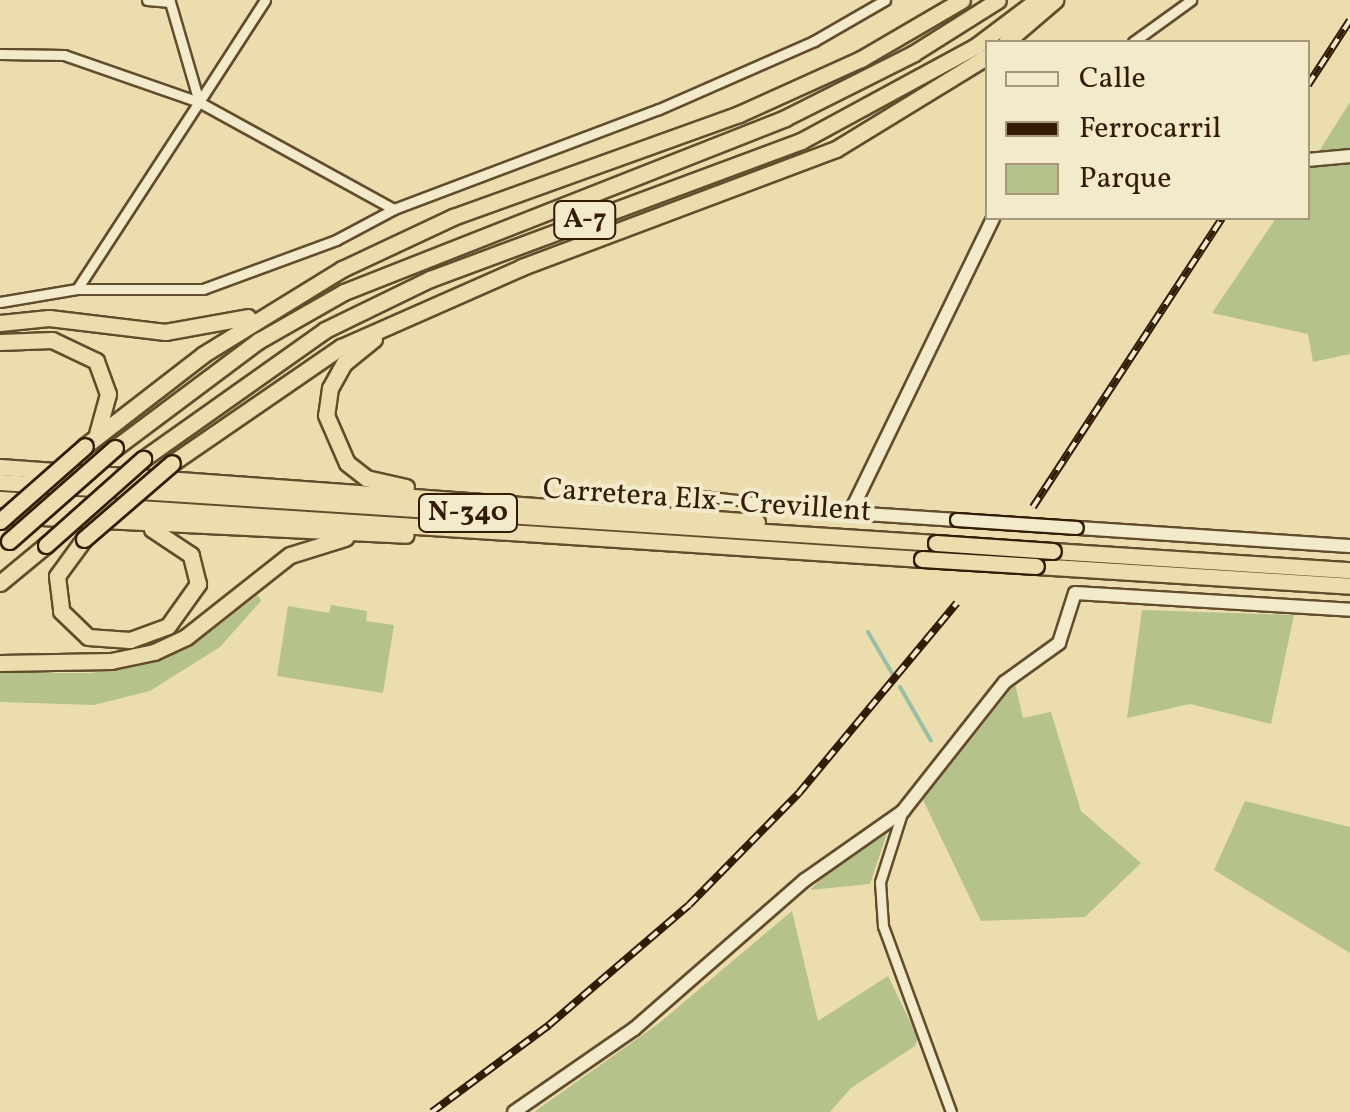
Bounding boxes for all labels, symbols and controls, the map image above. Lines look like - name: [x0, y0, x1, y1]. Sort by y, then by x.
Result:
- legend: [985, 40, 1310, 220]
- text: Calle: [1079, 58, 1146, 100]
- text: Ferrocarril: [1079, 108, 1221, 150]
- text: Parque: [1079, 158, 1171, 200]
- road number: A-7: [552, 197, 618, 243]
- street label: Carretera Elx - Crevillent: [541, 472, 873, 530]
- road number: N-340: [418, 490, 518, 536]

